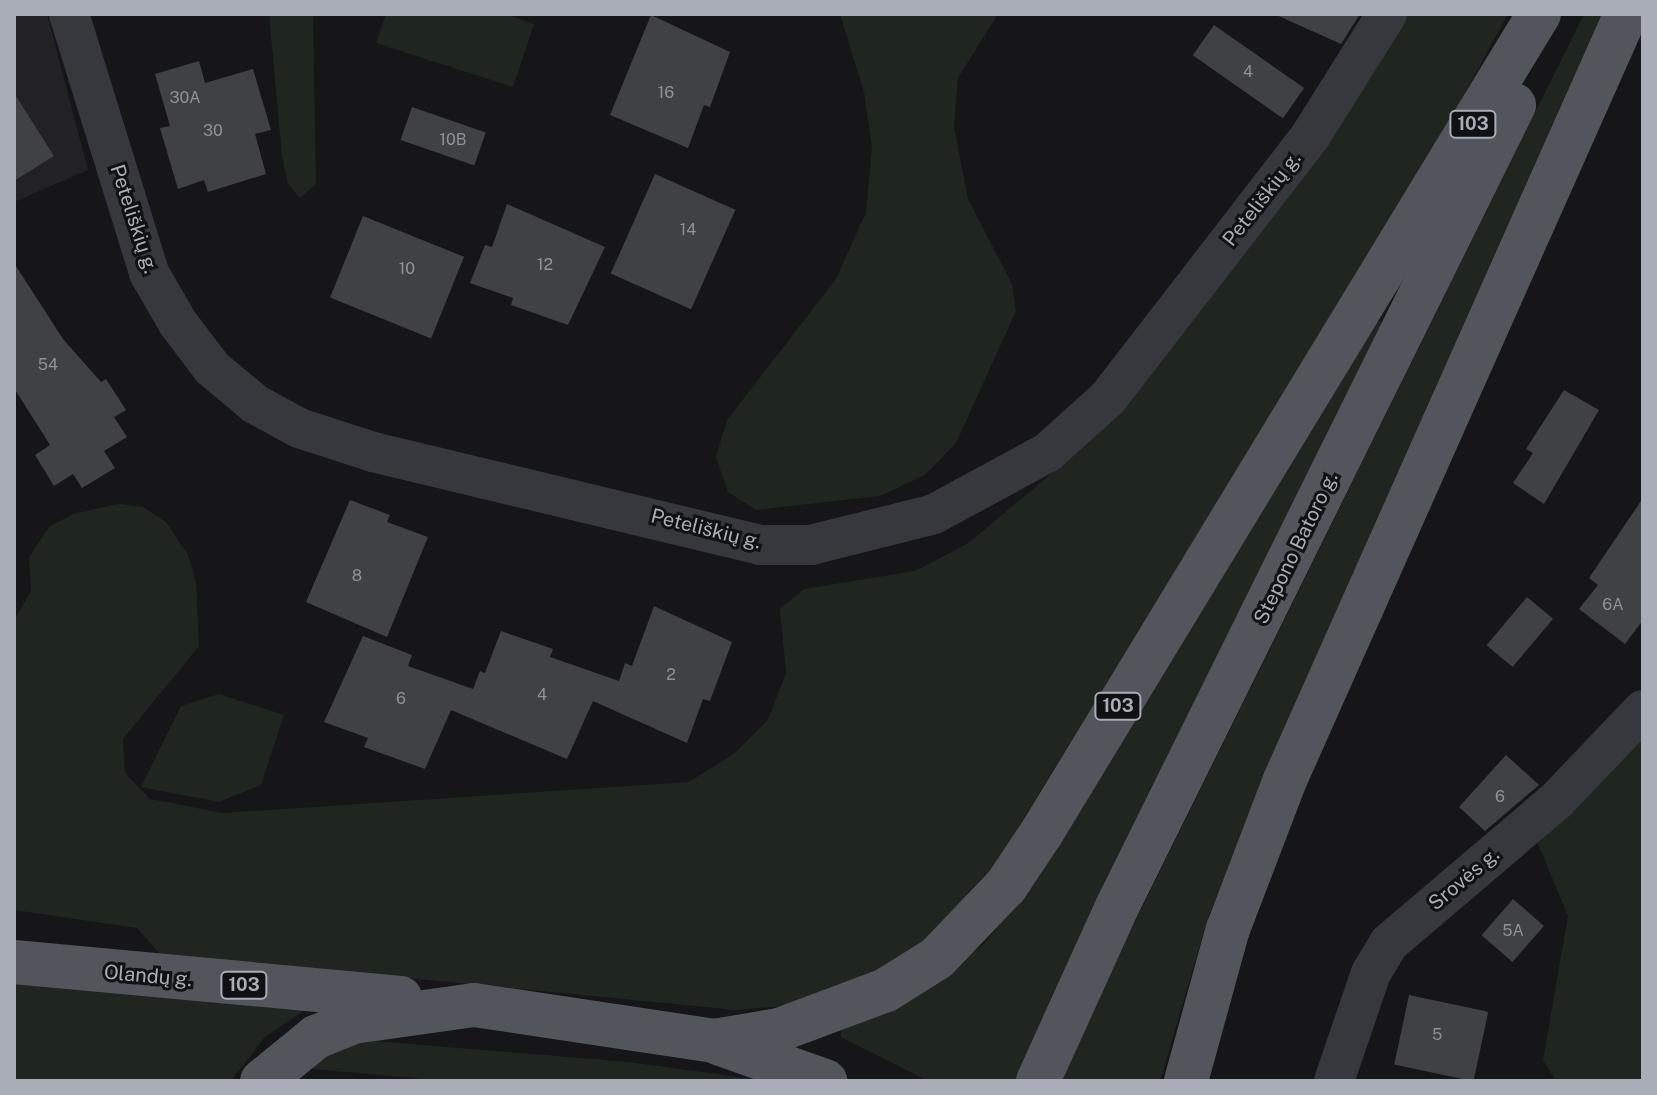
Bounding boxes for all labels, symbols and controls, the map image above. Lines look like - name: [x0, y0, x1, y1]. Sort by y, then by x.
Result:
- house number: 4: [1243, 62, 1253, 82]
- house number: 16: [658, 83, 674, 103]
- house number: 30A: [169, 88, 201, 108]
- road number: 103: [1449, 110, 1497, 138]
- house number: 30: [203, 121, 223, 141]
- house number: 10B: [439, 130, 467, 150]
- street label: Peteliškių g.: [1218, 147, 1306, 251]
- street label: Peteliškių g.: [105, 162, 163, 276]
- house number: 14: [680, 220, 696, 240]
- house number: 12: [537, 255, 553, 275]
- house number: 10: [399, 259, 415, 279]
- house number: 54: [38, 355, 58, 375]
- street label: Stepono Batoro g.: [1249, 468, 1343, 628]
- street label: Peteliškių g.: [648, 504, 764, 554]
- house number: 8: [352, 566, 362, 586]
- house number: 6A: [1602, 595, 1624, 615]
- house number: 2: [666, 665, 676, 685]
- house number: 4: [537, 685, 547, 705]
- house number: 6: [396, 689, 406, 709]
- road number: 103: [1094, 692, 1142, 720]
- house number: 6: [1495, 787, 1505, 807]
- street label: Srovės g.: [1424, 842, 1504, 916]
- house number: 5A: [1502, 921, 1524, 941]
- street label: Olandų g.: [103, 960, 193, 992]
- road number: 103: [220, 971, 268, 999]
- house number: 5: [1432, 1025, 1442, 1045]

